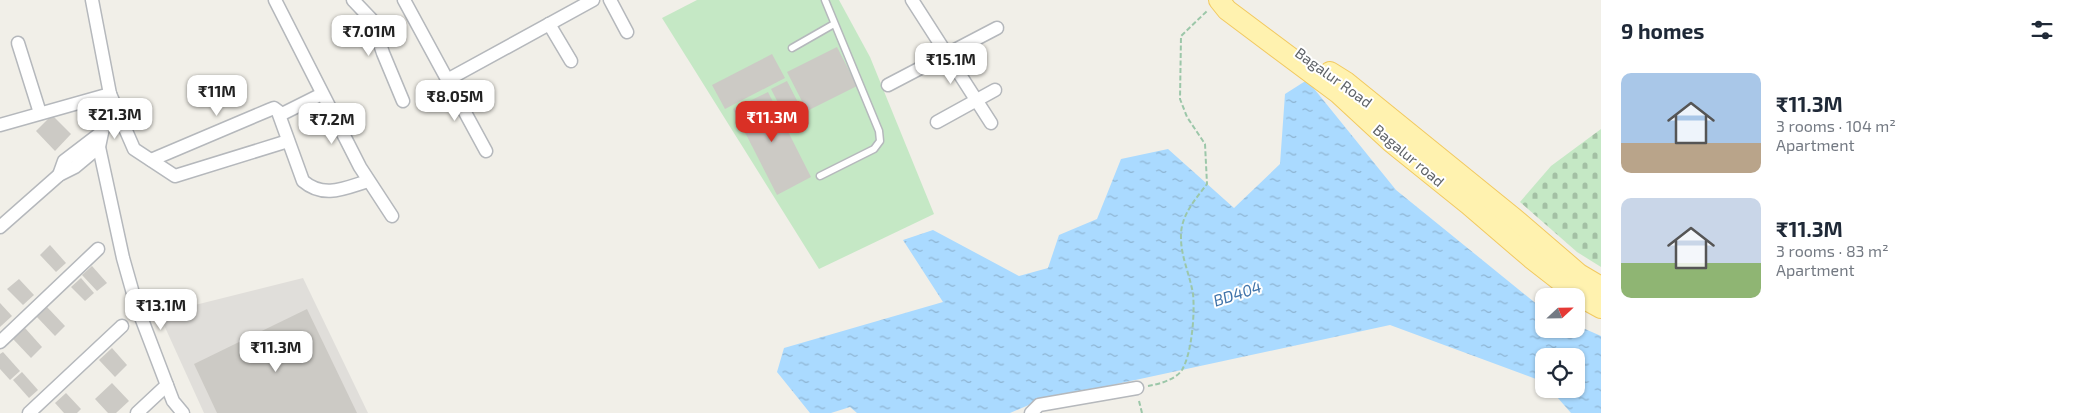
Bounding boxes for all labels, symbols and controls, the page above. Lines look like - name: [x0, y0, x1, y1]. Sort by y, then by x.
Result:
- pin: ₹7.01M: [328, 15, 410, 57]
- icon: filters: [2028, 16, 2056, 44]
- text: 9 homes: [1621, 18, 1704, 43]
- text: ₹7.01M: [343, 21, 395, 40]
- pin: ₹15.1M: [910, 42, 992, 85]
- street label: Bagalur Road: [1292, 43, 1376, 111]
- text: ₹15.1M: [926, 49, 976, 68]
- pin: ₹11M: [187, 74, 247, 117]
- pin: ₹8.05M: [414, 80, 496, 122]
- text: ₹11M: [198, 81, 236, 100]
- text: ₹8.05M: [427, 86, 483, 105]
- text: ₹11.3M: [1776, 91, 1843, 116]
- icon: home: [1661, 93, 1721, 153]
- pin: ₹21.3M: [74, 98, 156, 140]
- pin: ₹11.3M: [731, 100, 813, 143]
- pin: ₹7.2M: [297, 102, 367, 145]
- text: ₹21.3M: [88, 104, 142, 123]
- text: ₹11.3M: [747, 107, 797, 126]
- text: ₹7.2M: [309, 109, 355, 128]
- text: 3 rooms · 104 m²: [1776, 116, 1896, 135]
- street label: Bagalur road: [1370, 120, 1448, 190]
- text: Apartment: [1776, 135, 1855, 154]
- text: ₹11.3M: [1776, 216, 1843, 241]
- icon: home: [1661, 218, 1721, 278]
- text: 3 rooms · 83 m²: [1776, 241, 1889, 260]
- text: Apartment: [1776, 260, 1855, 279]
- water label: BD404: [1210, 276, 1264, 310]
- pin: ₹13.1M: [120, 288, 202, 331]
- north arrow: [1535, 288, 1585, 338]
- map controls: [1535, 288, 1585, 398]
- text: ₹13.1M: [136, 295, 186, 314]
- pin: ₹11.3M: [235, 330, 317, 373]
- text: ₹11.3M: [251, 337, 301, 356]
- button: locate: [1535, 348, 1585, 398]

